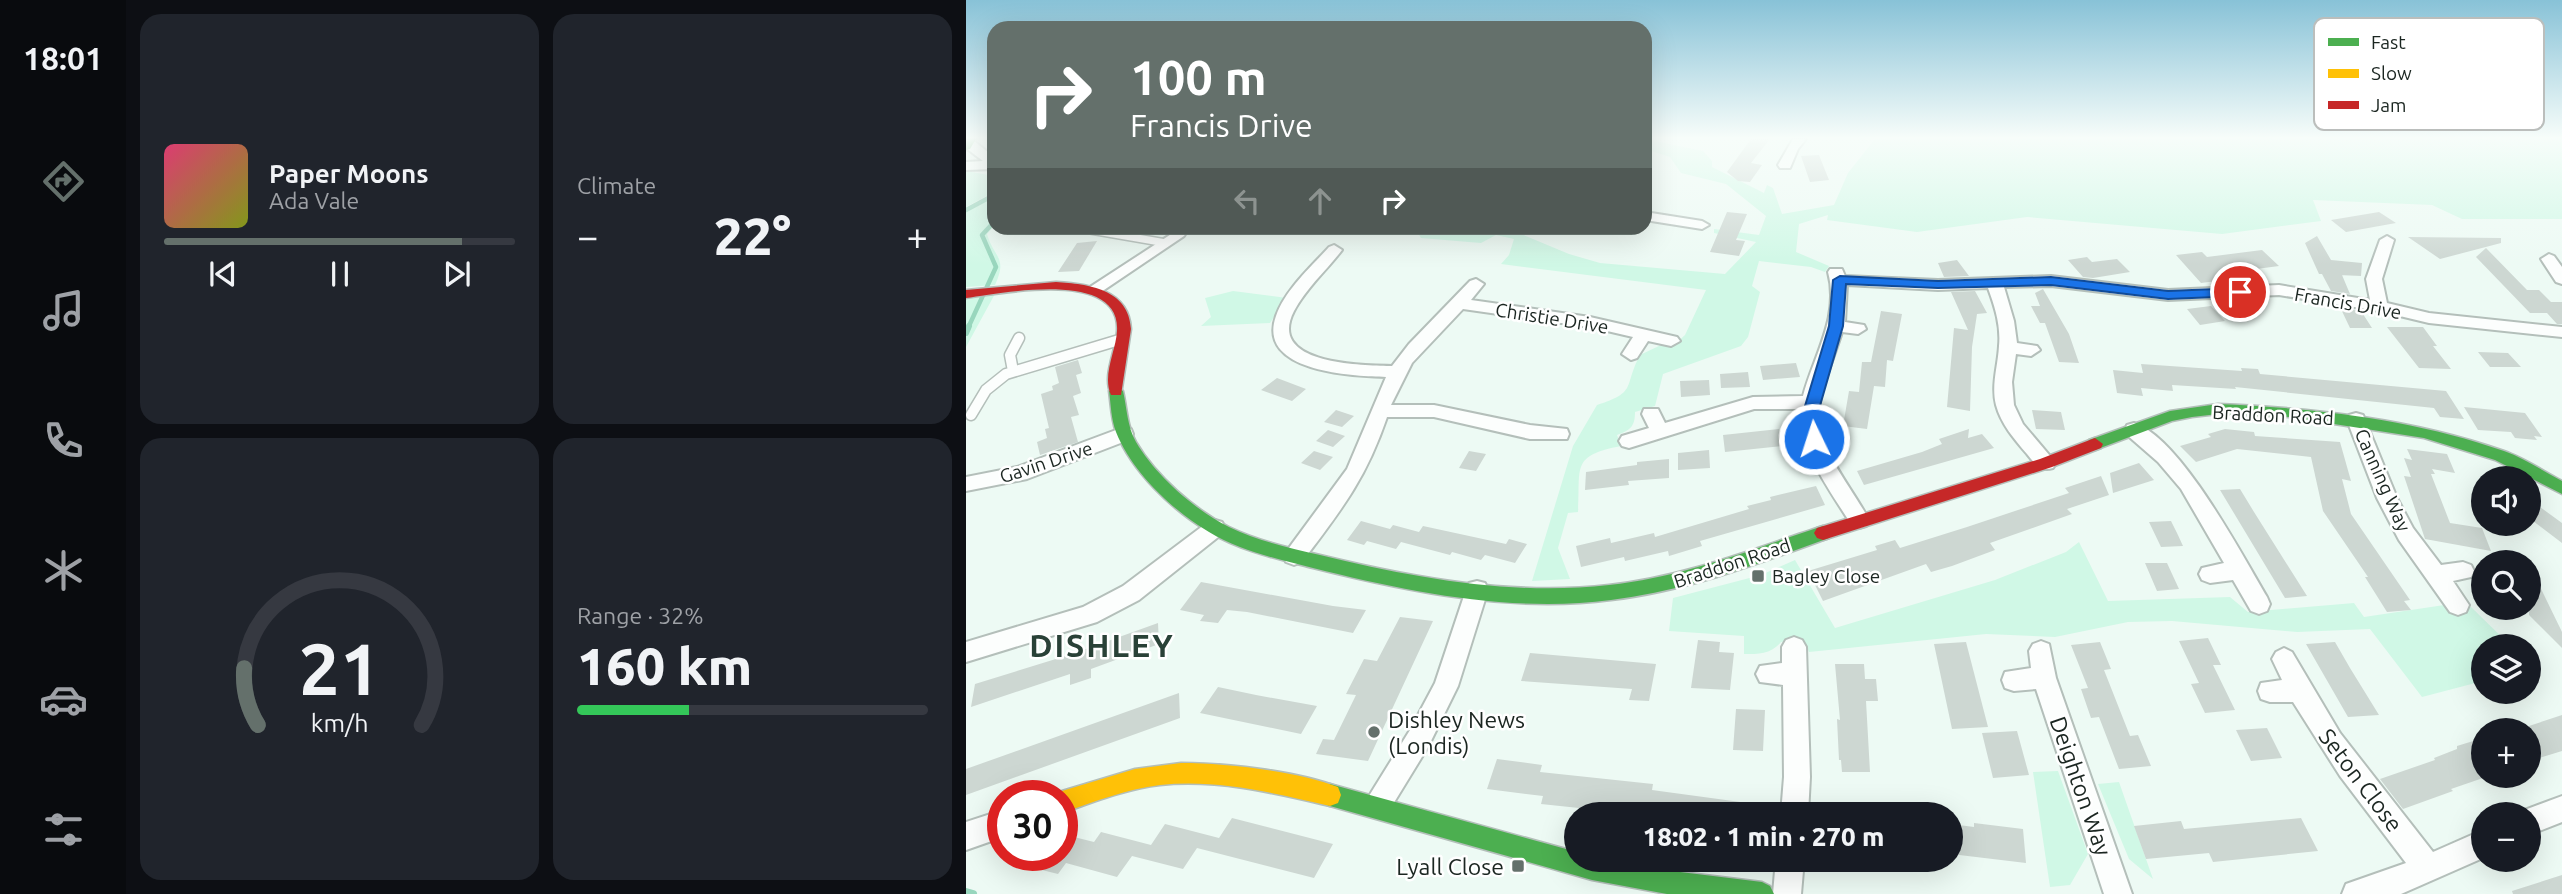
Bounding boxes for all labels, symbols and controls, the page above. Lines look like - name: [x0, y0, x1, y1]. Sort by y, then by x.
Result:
- legend: [2314, 18, 2544, 130]
- text: Fast: [2371, 31, 2406, 53]
- text: 18:01: [23, 40, 103, 76]
- icon: right: [1015, 49, 1106, 140]
- text: 100 m: [1130, 49, 1267, 104]
- text: Slow: [2371, 62, 2412, 84]
- text: Jam: [2371, 94, 2407, 116]
- text: Francis Drive: [1130, 107, 1313, 143]
- icon: directions: [39, 157, 88, 206]
- text: Paper Moons: [269, 159, 428, 188]
- text: Climate: [577, 173, 656, 198]
- icon: left: [1228, 182, 1266, 220]
- icon: ahead: [1301, 182, 1339, 220]
- icon: right: [1374, 182, 1412, 220]
- text: Ada Vale: [269, 188, 359, 213]
- text: 22°: [714, 207, 791, 265]
- text: −: [577, 215, 598, 257]
- text: +: [907, 215, 928, 257]
- icon: previous: [204, 255, 242, 293]
- icon: pause: [321, 255, 359, 293]
- icon: next: [438, 255, 476, 293]
- pin: [2210, 262, 2270, 322]
- icon: arrive: [2221, 273, 2259, 311]
- street label: Francis Drive: [2293, 283, 2403, 323]
- icon: music: [39, 286, 88, 335]
- street label: Christie Drive: [1494, 298, 1610, 338]
- street label: Braddon Road: [2212, 401, 2334, 429]
- position arrow: [1777, 402, 1851, 476]
- icon: phone: [39, 416, 88, 465]
- street label: Canning Way: [2351, 425, 2415, 535]
- street label: Gavin Drive: [997, 437, 1095, 487]
- map controls: [2471, 466, 2541, 872]
- button: sound: [2471, 466, 2541, 536]
- street label: Braddon Road: [1671, 534, 1793, 592]
- icon: climate: [39, 546, 88, 595]
- button: search: [2471, 550, 2541, 620]
- place label: Bagley Close: [1772, 565, 1880, 587]
- marker: Bagley Close: [1750, 568, 1766, 584]
- text: Range · 32%: [577, 603, 704, 628]
- text: 21: [298, 627, 381, 709]
- district label: DISHLEY: [1029, 627, 1175, 663]
- button: layers: [2471, 634, 2541, 704]
- text: 160 km: [577, 637, 752, 695]
- icon: car: [39, 675, 88, 724]
- place label: Dishley News (Londis): [1388, 707, 1525, 759]
- text: km/h: [311, 709, 368, 737]
- street label: Deighton Way: [2046, 713, 2116, 859]
- button: +: [2471, 718, 2541, 788]
- marker: Dishley News (Londis): [1366, 724, 1382, 740]
- street label: Seton Close: [2314, 724, 2408, 836]
- speed limit sign: 30: [987, 780, 1078, 871]
- button: −: [2471, 802, 2541, 872]
- icon: filters: [39, 805, 88, 854]
- text: 18:02 · 1 min · 270 m: [1643, 822, 1884, 851]
- place label: Lyall Close: [1396, 854, 1504, 879]
- marker: Lyall Close: [1510, 858, 1526, 874]

